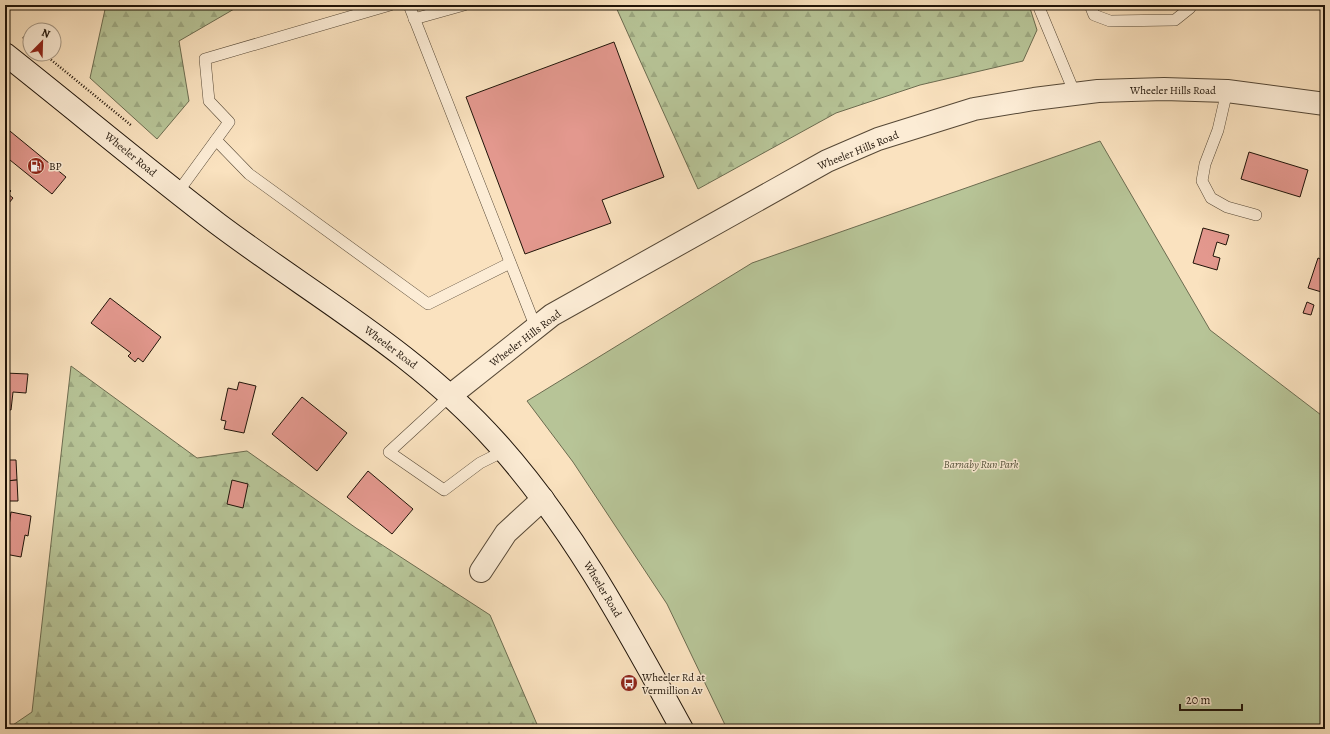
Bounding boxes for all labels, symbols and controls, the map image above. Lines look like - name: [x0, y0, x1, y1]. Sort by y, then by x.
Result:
- north arrow: [22, 22, 62, 62]
- text: N: [39, 25, 52, 42]
- street label: Wheeler Hills Road: [1129, 83, 1216, 98]
- street label: Wheeler Hills Road: [815, 127, 901, 174]
- street label: Wheeler Road: [101, 128, 160, 180]
- fuel station icon: BP: [26, 156, 46, 176]
- place label: BP: [49, 159, 62, 174]
- street label: Wheeler Hills Road: [486, 306, 564, 371]
- street label: Wheeler Road: [360, 322, 420, 372]
- park label: Barnaby Run Park: [944, 457, 1019, 472]
- street label: Wheeler Road: [579, 558, 625, 620]
- place label: Wheeler Rd at Vermillion Av: [641, 670, 705, 698]
- bus stop icon: Wheeler Rd at Vermillion Av: [619, 673, 639, 693]
- scale bar: [1180, 686, 1242, 712]
- text: 20 m: [1186, 692, 1210, 708]

